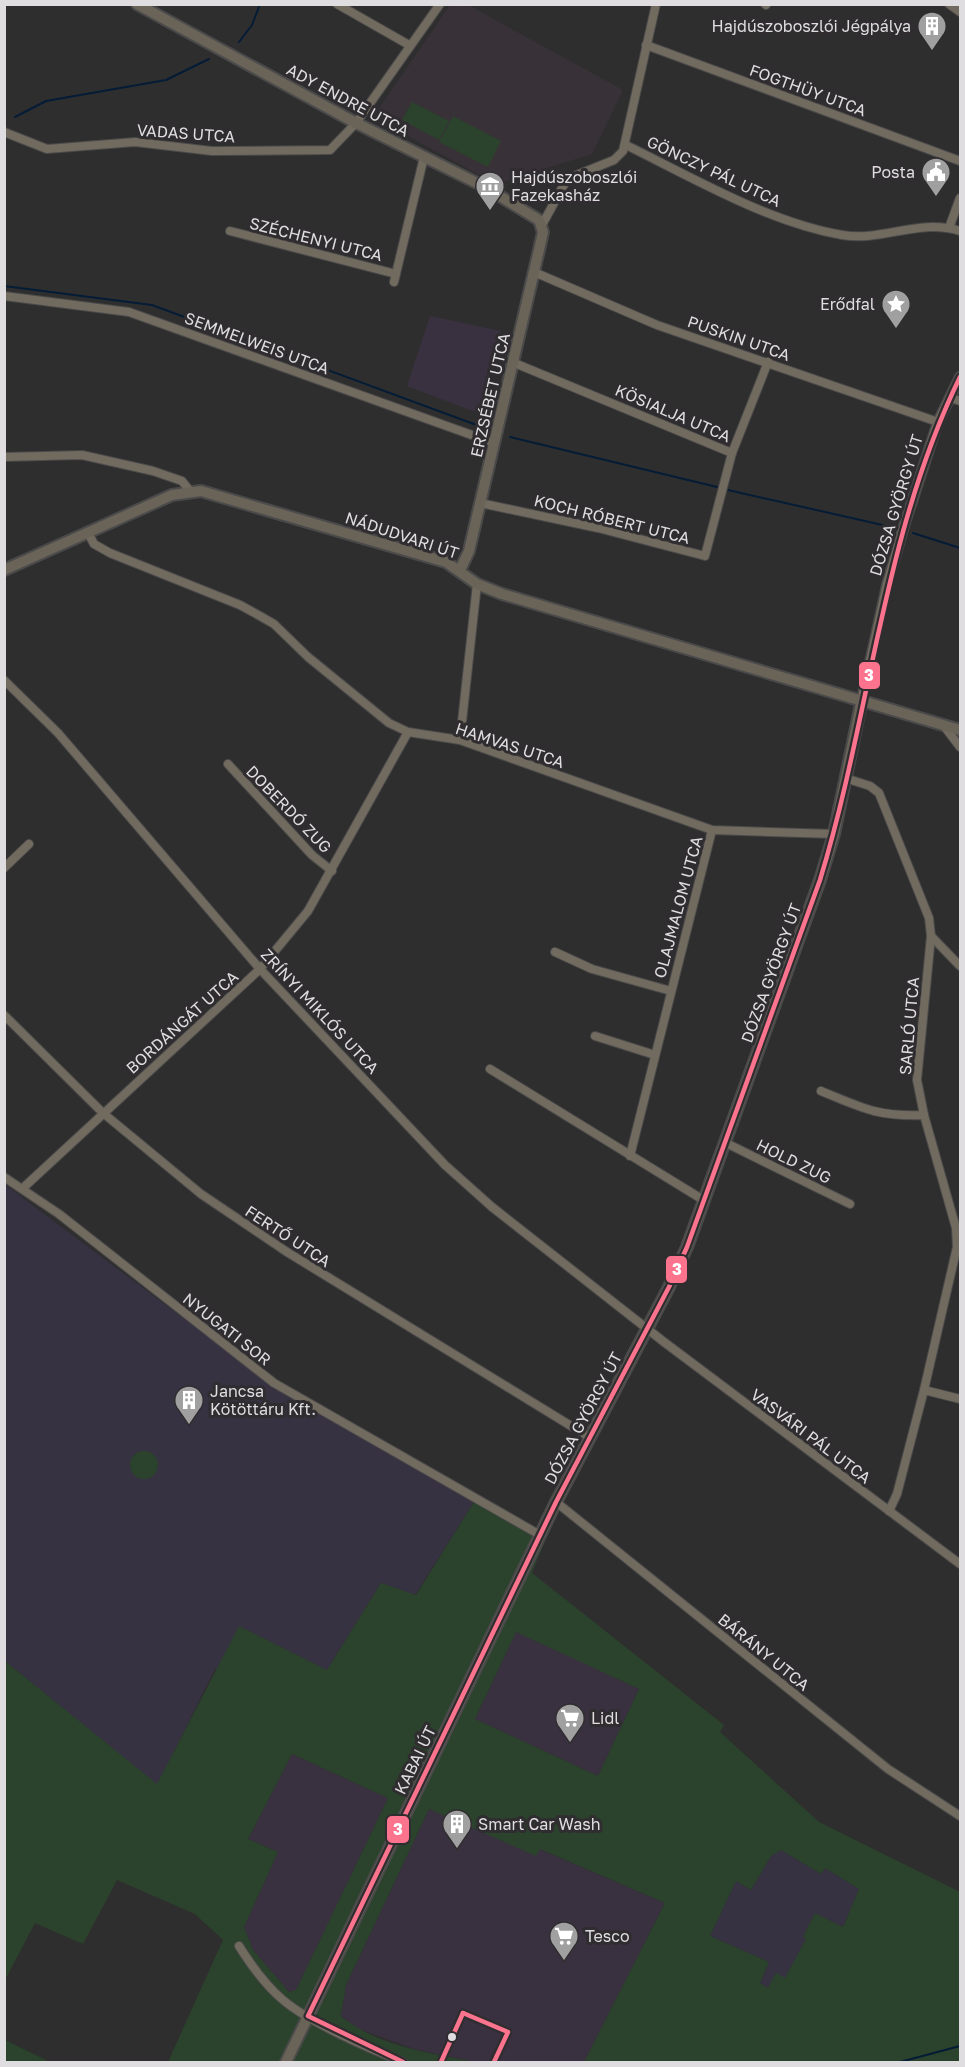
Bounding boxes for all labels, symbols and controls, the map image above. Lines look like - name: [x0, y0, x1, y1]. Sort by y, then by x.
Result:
- building icon: Hajdúszoboszlói Jégpálya: [916, 10, 948, 52]
- place label: Hajdúszoboszlói Jégpálya: [712, 16, 911, 36]
- street label: ADY ENDRE UTCA: [283, 59, 413, 141]
- street label: FOGTHÜY UTCA: [747, 60, 869, 120]
- street label: VADAS UTCA: [136, 120, 236, 146]
- street label: GÖNCZY PÁL UTCA: [644, 131, 784, 211]
- public building icon: Posta: [920, 156, 952, 198]
- place label: Posta: [871, 162, 915, 182]
- place label: Hajdúszoboszlói Fazekasház: [511, 167, 637, 205]
- museum icon: Hajdúszoboszlói Fazekasház: [474, 170, 506, 212]
- street label: SZÉCHENYI UTCA: [248, 213, 385, 265]
- place icon: Erődfal: [880, 288, 912, 330]
- place label: Erődfal: [820, 294, 875, 314]
- street label: SEMMELWEIS UTCA: [182, 308, 332, 379]
- street label: PUSKIN UTCA: [685, 311, 793, 365]
- street label: ERZSÉBET UTCA: [466, 331, 514, 459]
- street label: KÖSIALJA UTCA: [612, 380, 734, 446]
- street label: DÓZSA GYÖRGY ÚT: [865, 432, 927, 578]
- street label: KOCH RÓBERT UTCA: [532, 490, 692, 548]
- street label: NÁDUDVARI ÚT: [343, 507, 461, 563]
- line badge: 3: [858, 661, 881, 690]
- text: 3: [864, 665, 874, 685]
- street label: HAMVAS UTCA: [453, 718, 567, 772]
- street label: DOBERDÓ ZUG: [242, 761, 336, 857]
- street label: OLAJMALOM UTCA: [649, 833, 707, 980]
- street label: DÓZSA GYÖRGY ÚT: [736, 900, 806, 1045]
- street label: ZRÍNYI MIKLÓS UTCA: [257, 944, 383, 1078]
- street label: BORDÁNGÁT UTCA: [122, 966, 242, 1078]
- street label: SARLÓ UTCA: [895, 976, 923, 1076]
- street label: HOLD ZUG: [753, 1134, 835, 1188]
- street label: FERTŐ UTCA: [241, 1201, 335, 1271]
- line badge: 3: [665, 1255, 688, 1284]
- text: 3: [672, 1259, 682, 1279]
- street label: NYUGATI SOR: [179, 1288, 275, 1370]
- street label: DÓZSA GYÖRGY ÚT: [540, 1348, 626, 1488]
- place label: Jancsa Kötöttáru Kft.: [210, 1381, 316, 1419]
- building icon: Jancsa Kötöttáru Kft.: [173, 1384, 205, 1426]
- street label: VASVÁRI PÁL UTCA: [747, 1384, 875, 1488]
- street label: BÁRÁNY UTCA: [714, 1609, 814, 1695]
- supermarket icon: Lidl: [554, 1702, 586, 1744]
- place label: Lidl: [591, 1708, 619, 1728]
- street label: KABAI ÚT: [390, 1722, 440, 1798]
- building icon: Smart Car Wash: [441, 1808, 473, 1850]
- place label: Smart Car Wash: [478, 1814, 601, 1834]
- line badge: 3: [386, 1815, 410, 1844]
- text: 3: [393, 1819, 403, 1839]
- supermarket icon: Tesco: [548, 1920, 580, 1962]
- place label: Tesco: [585, 1926, 630, 1946]
- unlabelled marker: [446, 2031, 458, 2043]

